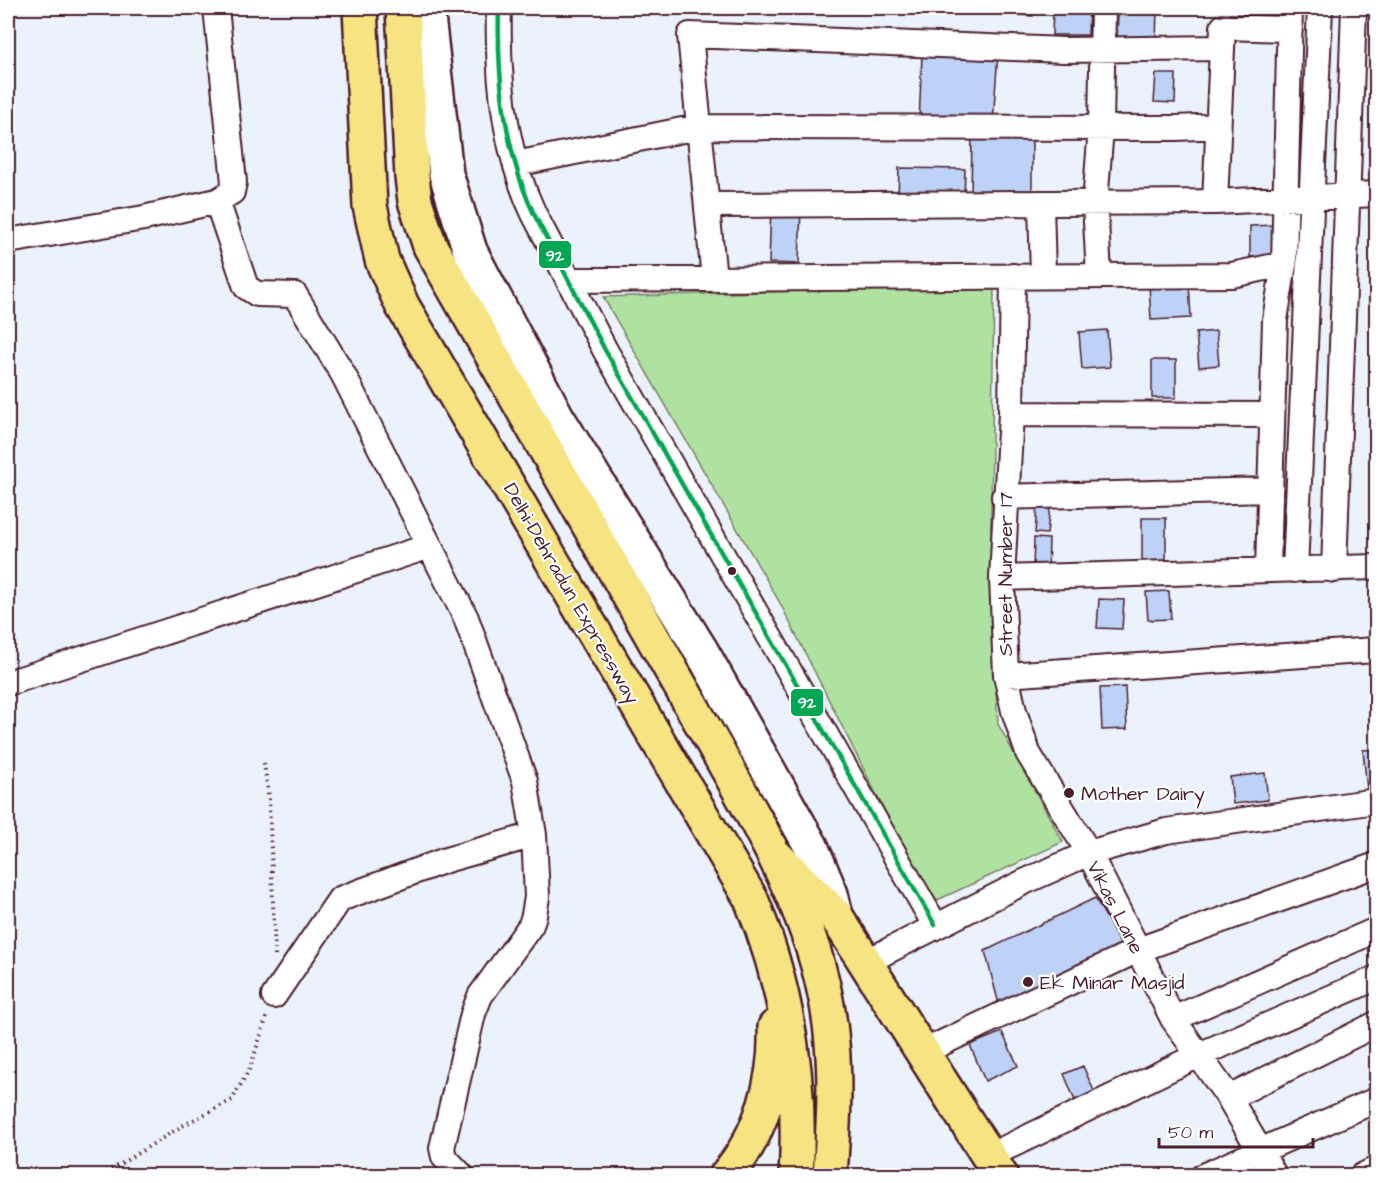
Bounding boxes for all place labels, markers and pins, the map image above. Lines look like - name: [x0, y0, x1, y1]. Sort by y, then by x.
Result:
- unlabelled marker: [726, 565, 738, 577]
- place label: Mother Dairy: [1081, 780, 1205, 809]
- marker: Mother Dairy: [1062, 786, 1076, 800]
- place label: Ek Minar Masjid: [1040, 969, 1185, 997]
- marker: Ek Minar Masjid: [1021, 975, 1035, 989]

